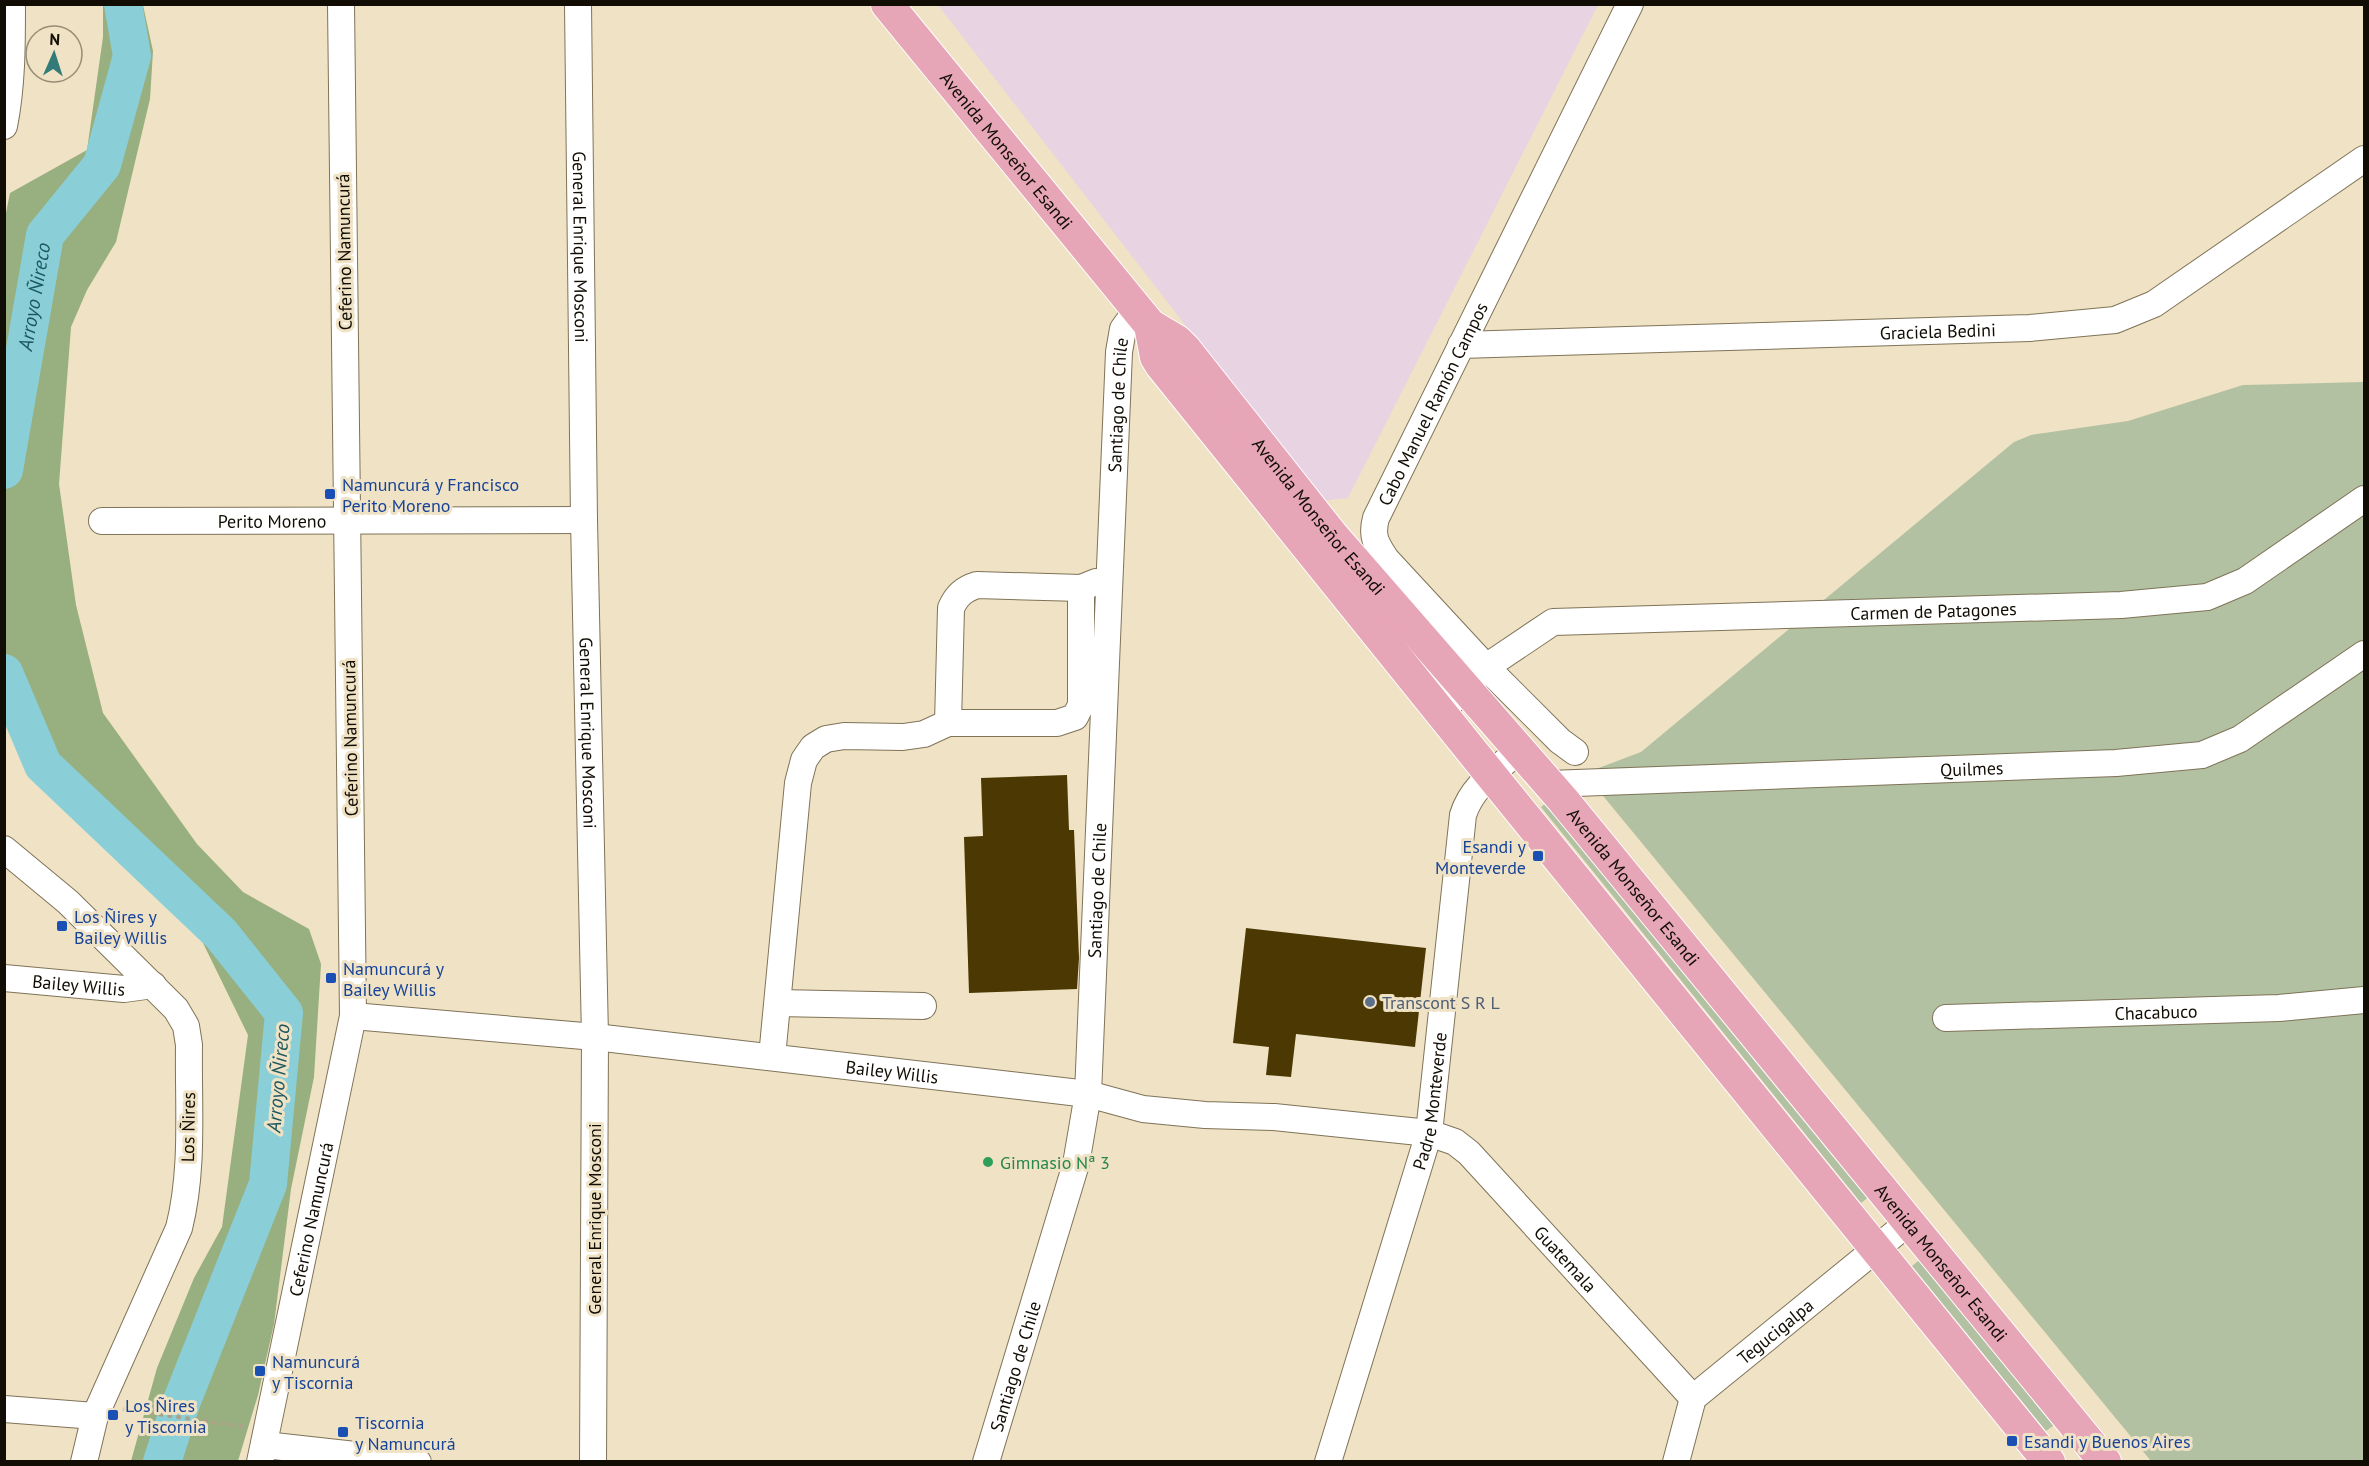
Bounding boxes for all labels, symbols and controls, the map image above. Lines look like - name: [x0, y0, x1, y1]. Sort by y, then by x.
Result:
- north arrow: [24, 24, 84, 84]
- text: N: [49, 29, 61, 49]
- street label: Avenida Monseñor Esandi: [935, 67, 1078, 234]
- street label: General Enrique Mosconi: [568, 151, 593, 343]
- street label: Ceferino Namuncurá: [331, 173, 357, 331]
- water label: Arroyo Ñireco: [12, 241, 56, 354]
- street label: Cabo Manuel Ramón Campos: [1373, 298, 1492, 509]
- street label: Graciela Bedini: [1879, 318, 1996, 344]
- street label: Santiago de Chile: [1102, 335, 1133, 473]
- street label: Avenida Monseñor Esandi: [1248, 433, 1390, 600]
- place label: Namuncurá y Francisco Perito Moreno: [342, 473, 519, 517]
- marker: Namuncurá y Francisco Perito Moreno: [323, 487, 337, 501]
- street label: Perito Moreno: [218, 509, 326, 532]
- street label: Carmen de Patagones: [1850, 597, 2017, 625]
- street label: General Enrique Mosconi: [575, 637, 602, 829]
- street label: Ceferino Namuncurá: [337, 659, 363, 817]
- street label: Quilmes: [1940, 756, 2004, 781]
- street label: Avenida Monseñor Esandi: [1562, 803, 1705, 970]
- street label: Santiago de Chile: [1082, 822, 1111, 959]
- place label: Esandi y Monteverde: [1435, 835, 1527, 879]
- marker: Esandi y Monteverde: [1531, 849, 1545, 863]
- place label: Los Ñires y Bailey Willis: [74, 905, 167, 949]
- marker: Los Ñires y Bailey Willis: [55, 919, 69, 933]
- place label: Namuncurá y Bailey Willis: [343, 957, 445, 1001]
- street label: Bailey Willis: [31, 969, 126, 1001]
- marker: Namuncurá y Bailey Willis: [324, 971, 338, 985]
- place label: Transcont S R L: [1382, 991, 1500, 1014]
- marker: Transcont S R L: [1363, 995, 1377, 1009]
- street label: Chacabuco: [2114, 999, 2198, 1024]
- water label: Arroyo Ñireco: [260, 1022, 296, 1134]
- street label: Padre Monteverde: [1407, 1031, 1451, 1172]
- street label: Bailey Willis: [845, 1055, 940, 1088]
- street label: Los Ñires: [176, 1092, 200, 1162]
- street label: General Enrique Mosconi: [583, 1123, 606, 1315]
- street label: Ceferino Namuncurá: [283, 1140, 338, 1298]
- place label: Gimnasio Nª 3: [1000, 1151, 1110, 1174]
- marker: Gimnasio Nª 3: [981, 1155, 995, 1169]
- street label: Avenida Monseñor Esandi: [1870, 1179, 2013, 1346]
- street label: Guatemala: [1529, 1221, 1602, 1297]
- street label: Tegucigalpa: [1732, 1293, 1818, 1369]
- street label: Santiago de Chile: [984, 1298, 1045, 1434]
- place label: Namuncurá y Tiscornia: [272, 1350, 360, 1394]
- marker: Namuncurá y Tiscornia: [253, 1364, 267, 1378]
- place label: Los Ñires y Tiscornia: [125, 1394, 206, 1438]
- marker: Los Ñires y Tiscornia: [106, 1408, 120, 1422]
- place label: Tiscornia y Namuncurá: [355, 1411, 456, 1455]
- marker: Tiscornia y Namuncurá: [336, 1425, 350, 1439]
- place label: Esandi y Buenos Aires: [2024, 1430, 2190, 1453]
- marker: Esandi y Buenos Aires: [2005, 1434, 2019, 1448]

